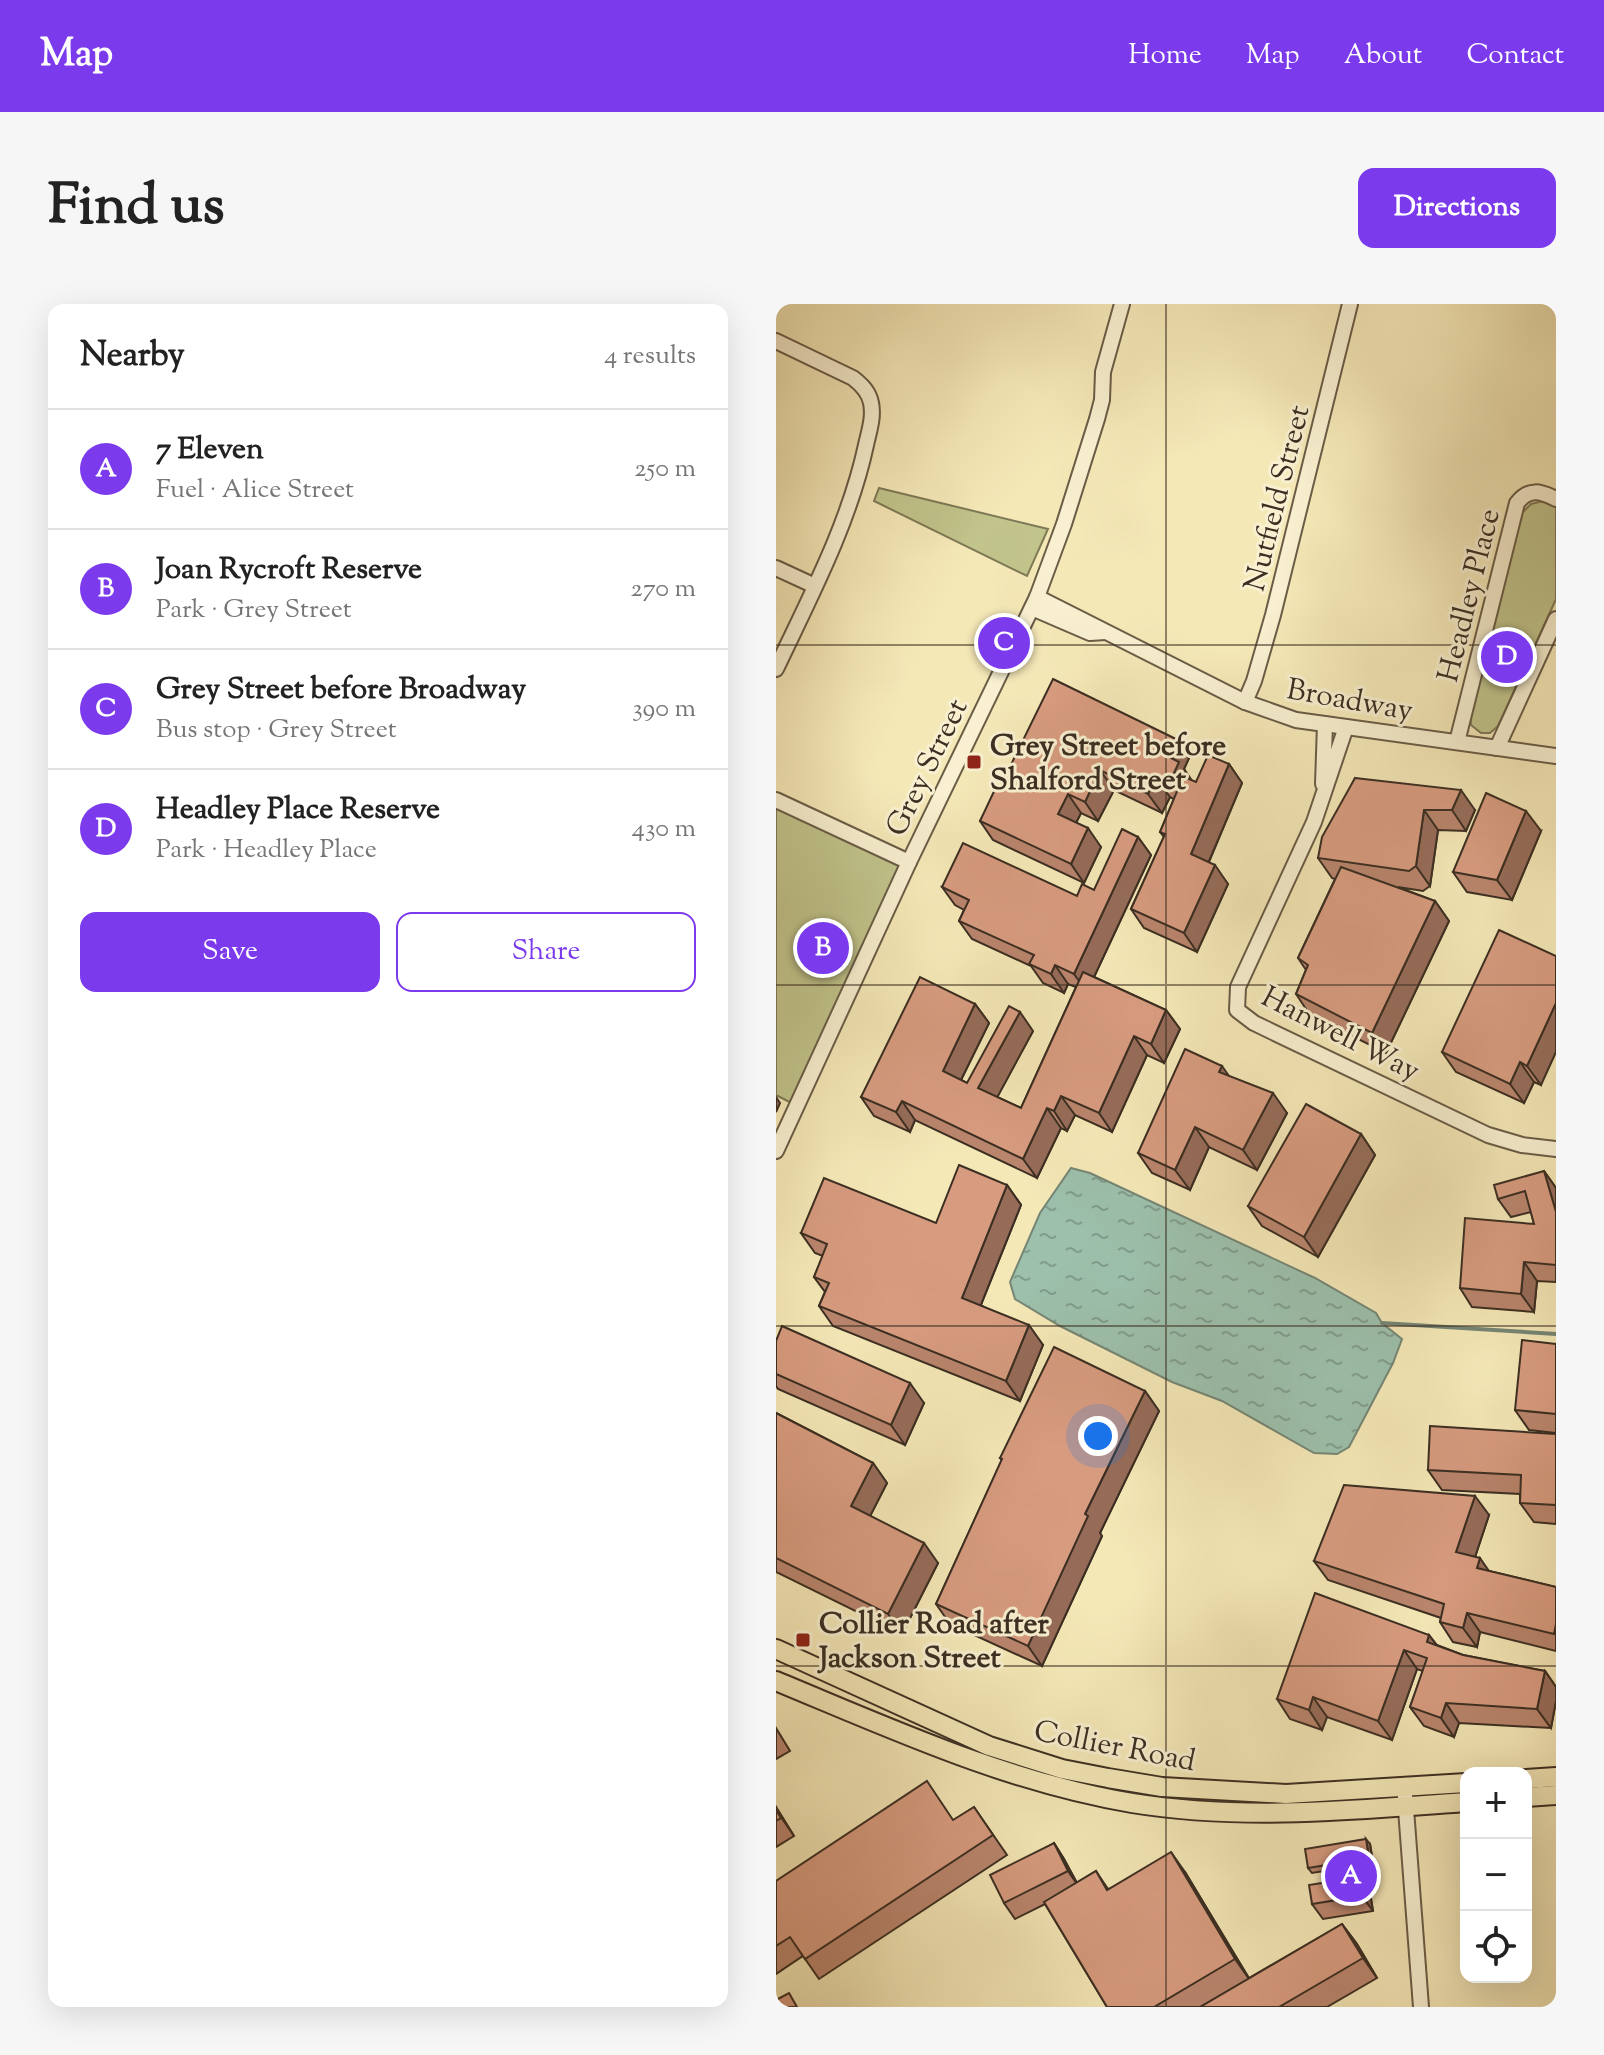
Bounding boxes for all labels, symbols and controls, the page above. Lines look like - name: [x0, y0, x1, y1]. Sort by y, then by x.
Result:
- text: Map: [40, 29, 113, 83]
- text: Home: [1128, 36, 1202, 76]
- text: Map: [1246, 36, 1300, 76]
- text: About: [1344, 36, 1422, 76]
- text: Contact: [1466, 36, 1564, 76]
- text: Find us: [48, 168, 224, 249]
- button: Directions: [1358, 168, 1556, 248]
- text: Nearby: [80, 332, 185, 381]
- text: 4 results: [604, 338, 696, 375]
- street label: Nutfield Street: [1235, 401, 1322, 596]
- text: 7 Eleven: [156, 429, 264, 472]
- text: A: [95, 451, 117, 488]
- text: 250 m: [634, 451, 696, 488]
- text: Fuel · Alice Street: [156, 472, 354, 509]
- street label: Headley Place: [1428, 504, 1513, 687]
- text: Joan Rycroft Reserve: [156, 549, 422, 592]
- text: B: [98, 571, 114, 608]
- text: 270 m: [631, 571, 696, 608]
- text: Park · Grey Street: [156, 592, 352, 629]
- pin: C: [978, 613, 1030, 673]
- pin: D: [1481, 627, 1533, 687]
- text: Grey Street before Broadway: [156, 669, 526, 712]
- street label: Broadway: [1283, 669, 1416, 734]
- text: C: [96, 691, 116, 728]
- text: 390 m: [632, 691, 696, 728]
- street label: Grey Street: [876, 692, 980, 844]
- text: Bus stop · Grey Street: [156, 712, 397, 749]
- place label: Grey Street before Shalford Street: [990, 726, 1226, 803]
- marker: Grey Street before Shalford Street: [965, 753, 983, 771]
- text: Headley Place Reserve: [156, 789, 440, 832]
- text: D: [96, 811, 116, 848]
- text: 430 m: [632, 811, 696, 848]
- text: Park · Headley Place: [156, 832, 377, 869]
- button: Save: [80, 912, 380, 992]
- button: Share: [396, 912, 696, 992]
- pin: B: [797, 918, 849, 978]
- street label: Hanwell Way: [1253, 977, 1427, 1094]
- your location: [1078, 1416, 1118, 1456]
- place label: Collier Road after Jackson Street: [817, 1604, 1050, 1681]
- marker: Collier Road after Jackson Street: [794, 1631, 812, 1649]
- street label: Collier Road: [1030, 1711, 1199, 1784]
- map controls: [1460, 1767, 1532, 1983]
- button: +: [1460, 1767, 1532, 1839]
- button: −: [1460, 1839, 1532, 1911]
- pin: A: [1325, 1846, 1377, 1906]
- button: locate: [1460, 1911, 1532, 1983]

